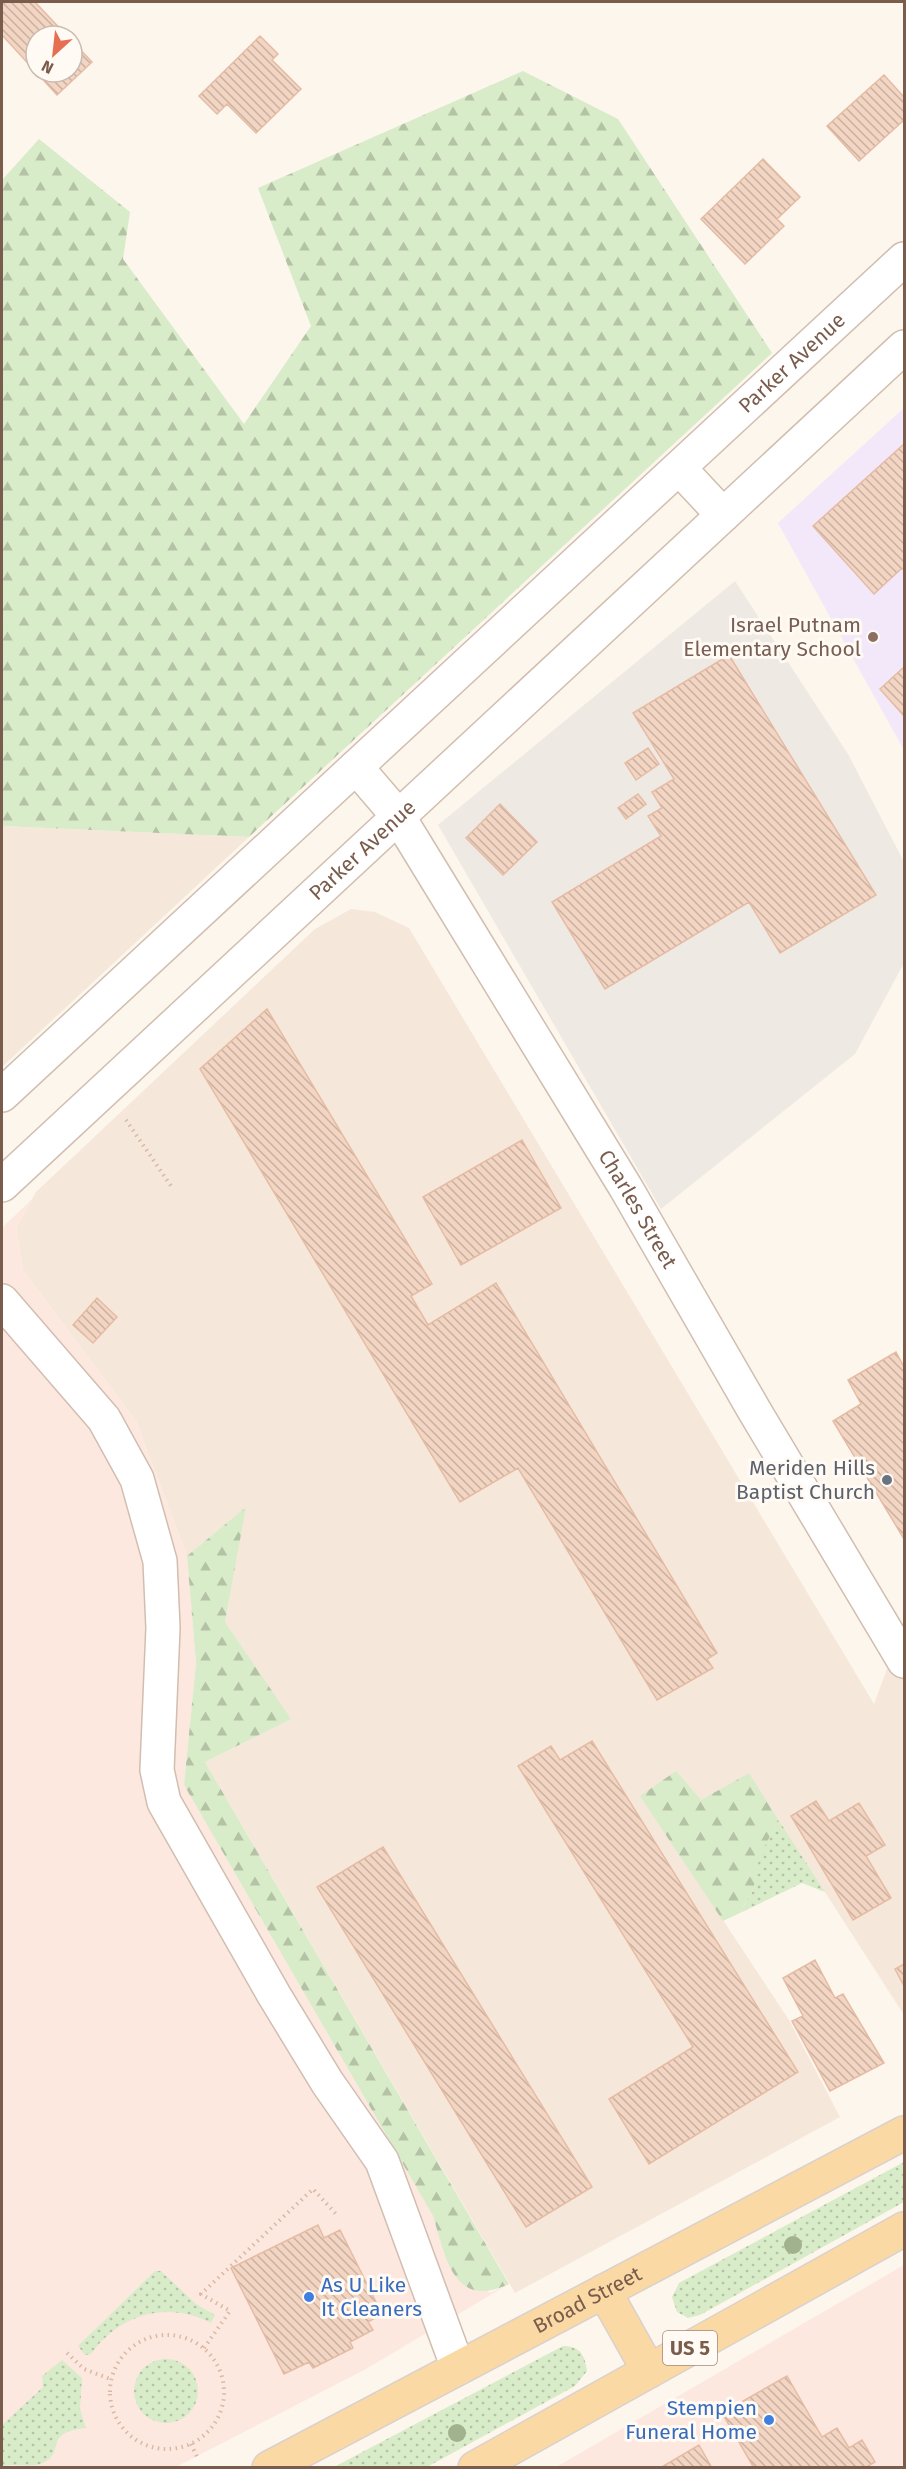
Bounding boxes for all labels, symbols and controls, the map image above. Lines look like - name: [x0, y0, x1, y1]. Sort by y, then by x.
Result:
- north arrow: [24, 24, 84, 84]
- text: N: [38, 56, 56, 78]
- street label: Parker Avenue: [733, 307, 851, 419]
- place label: Israel Putnam Elementary School: [683, 612, 861, 662]
- marker: Israel Putnam Elementary School: [866, 630, 880, 644]
- street label: Parker Avenue: [304, 794, 421, 906]
- street label: Charles Street: [593, 1145, 683, 1274]
- place label: Meriden Hills Baptist Church: [736, 1455, 875, 1505]
- marker: Meriden Hills Baptist Church: [880, 1473, 894, 1487]
- street label: Broad Street: [529, 2261, 646, 2339]
- place label: As U Like It Cleaners: [321, 2272, 422, 2322]
- marker: As U Like It Cleaners: [302, 2290, 316, 2304]
- road number: US 5: [663, 2331, 717, 2365]
- place label: Stempien Funeral Home: [625, 2395, 757, 2445]
- marker: Stempien Funeral Home: [762, 2413, 776, 2427]

